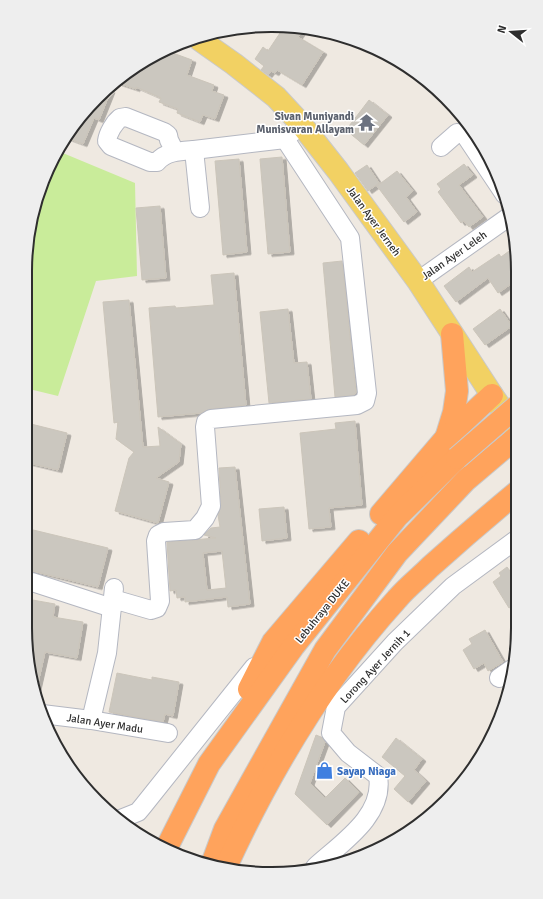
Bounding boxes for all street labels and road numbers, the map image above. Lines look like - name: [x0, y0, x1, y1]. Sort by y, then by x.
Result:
- street label: Jalan Ayer Jerneh: [344, 184, 403, 259]
- street label: Jalan Ayer Leleh: [419, 228, 489, 283]
- street label: Lebuhraya DUKE: [293, 577, 352, 646]
- street label: Lorong Ayer Jernih 1: [338, 627, 413, 706]
- street label: Jalan Ayer Madu: [66, 711, 144, 736]

